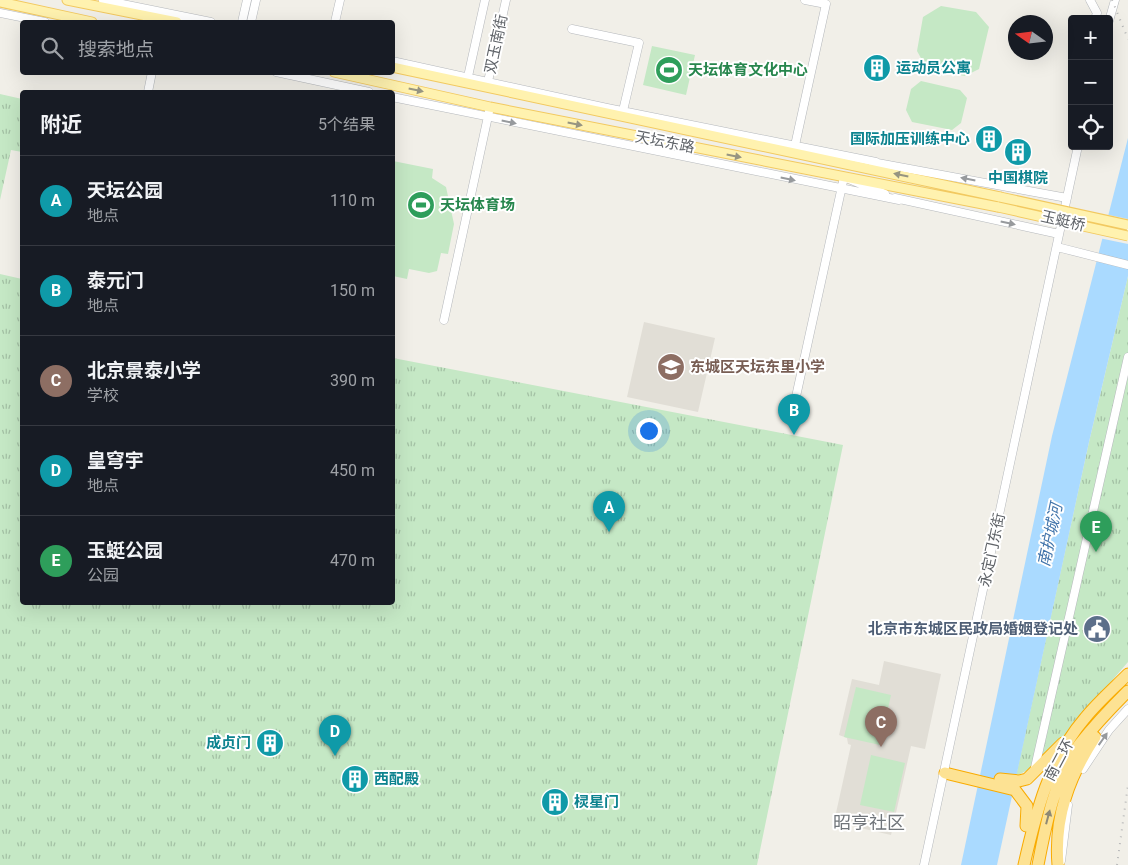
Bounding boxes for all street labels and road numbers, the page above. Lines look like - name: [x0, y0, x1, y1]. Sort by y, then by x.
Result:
- street label: 双玉南街: [481, 13, 511, 75]
- street label: 天坛东路: [634, 127, 696, 157]
- street label: 玉蜓桥: [1039, 207, 1087, 235]
- street label: 永定门东街: [975, 511, 1009, 589]
- street label: 南二环: [1040, 736, 1078, 784]

